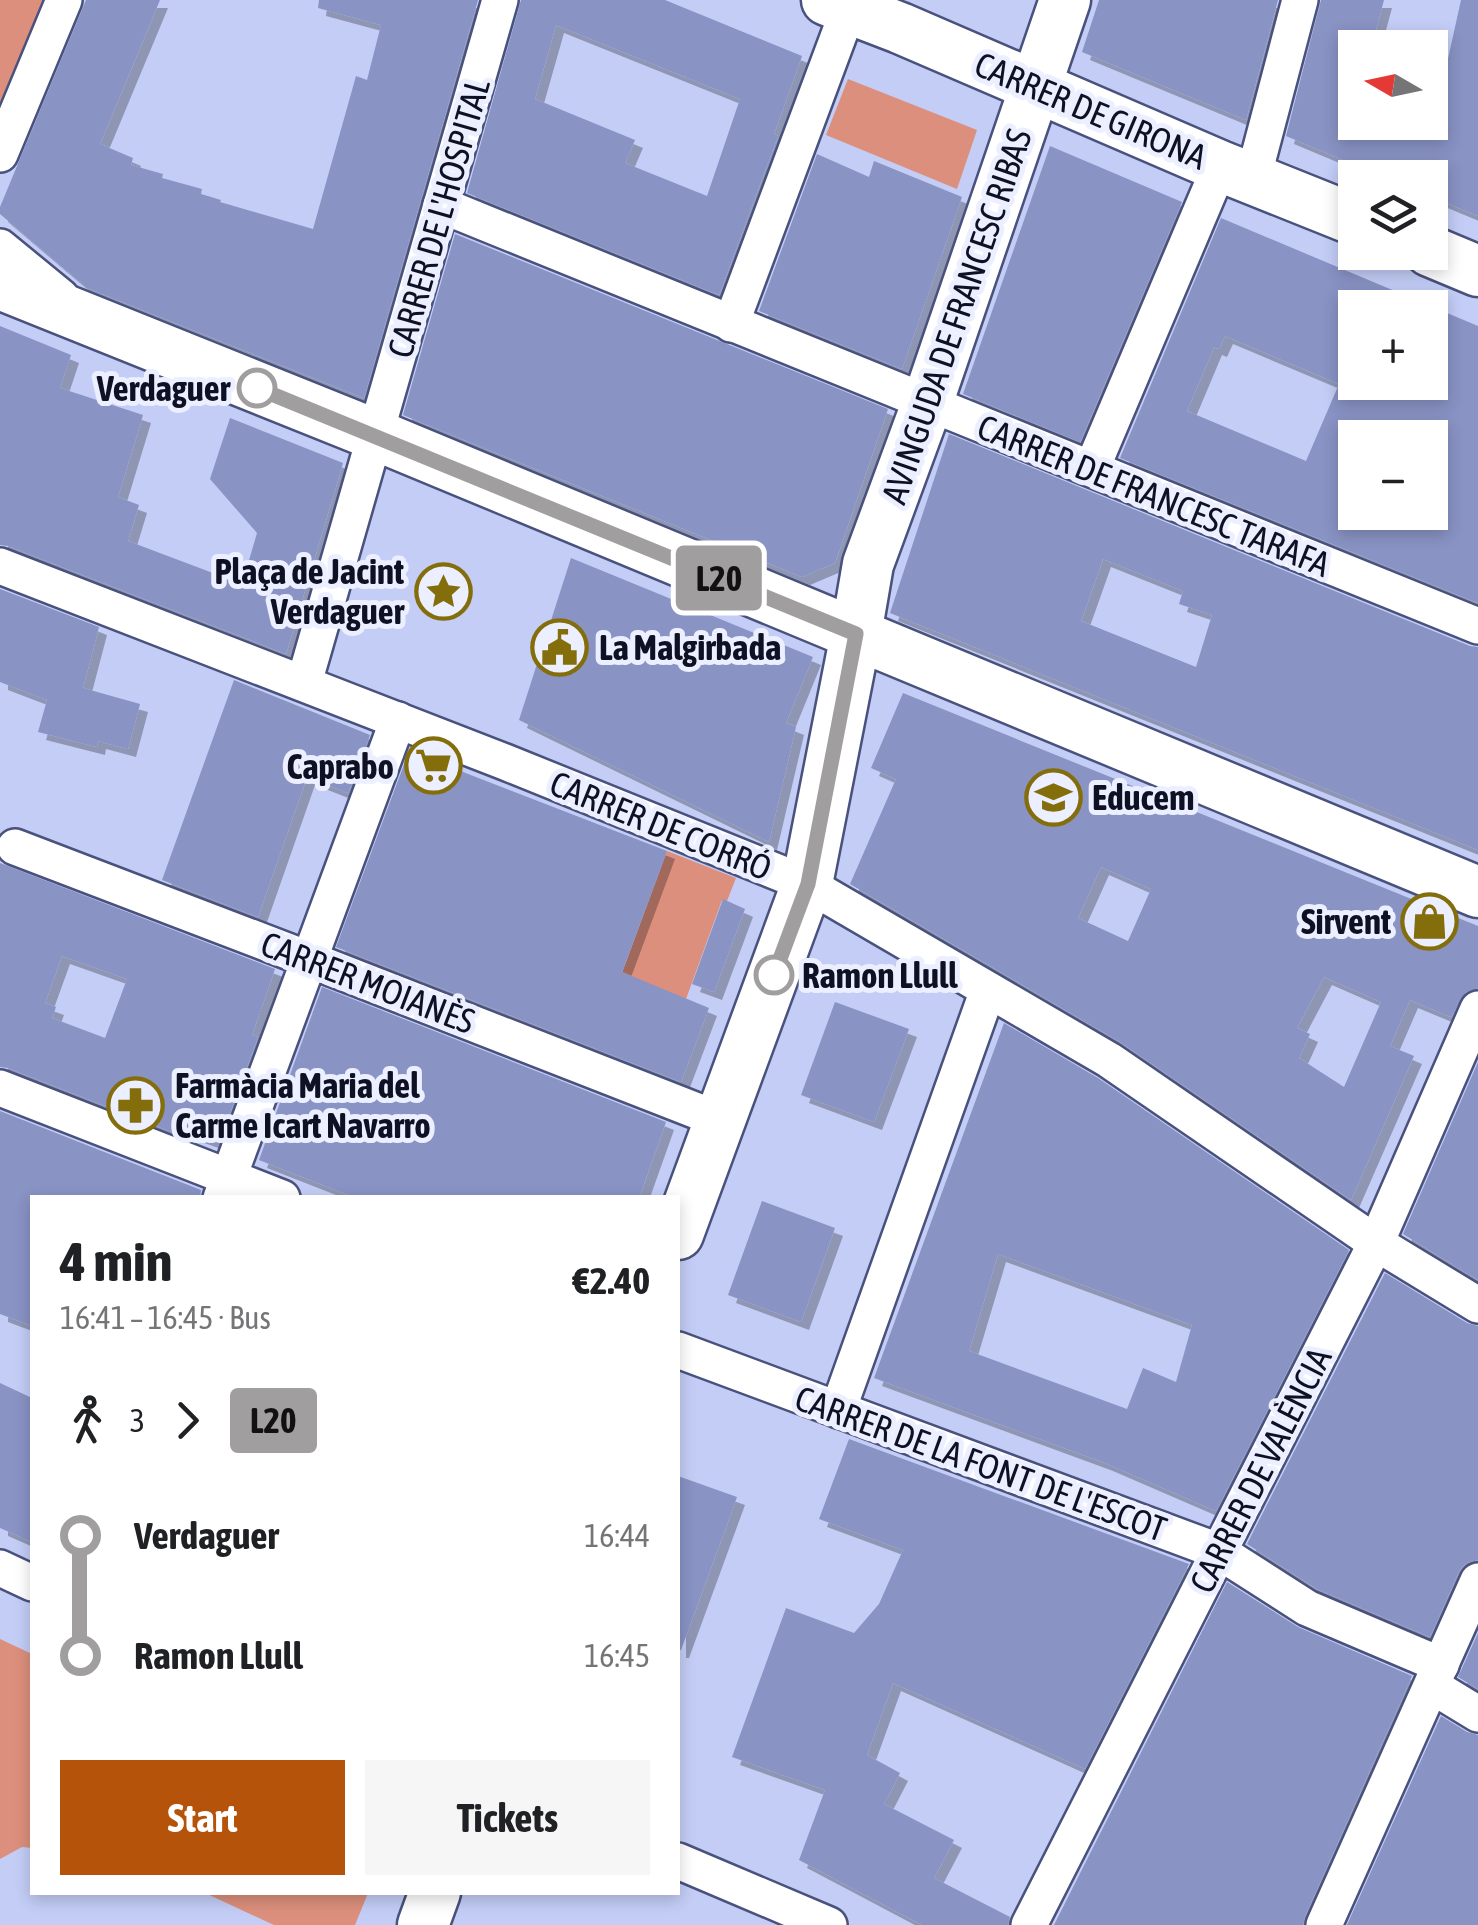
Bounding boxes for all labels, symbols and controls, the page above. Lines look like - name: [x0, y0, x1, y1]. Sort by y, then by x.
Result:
- north arrow: [1338, 30, 1448, 140]
- map controls: [1338, 30, 1448, 530]
- street label: CARRER DE GIRONA: [969, 43, 1213, 177]
- street label: CARRER DE L'HOSPITAL: [379, 74, 497, 362]
- street label: AVINGUDA DE FRANCESC RIBAS: [873, 124, 1039, 508]
- button: layers: [1338, 160, 1448, 270]
- button: +: [1338, 290, 1448, 400]
- place label: Verdaguer: [96, 368, 231, 408]
- marker: Verdaguer: [238, 369, 276, 407]
- street label: CARRER DE FRANCESC TARAFA: [972, 406, 1337, 584]
- button: −: [1338, 420, 1448, 530]
- line badge: L20: [662, 546, 776, 610]
- place label: Plaça de Jacint Verdaguer: [214, 551, 405, 631]
- text: L20: [696, 558, 742, 598]
- place icon: Plaça de Jacint Verdaguer: [413, 561, 473, 621]
- public building icon: La Malgirbada: [530, 617, 590, 677]
- place label: La Malgirbada: [599, 627, 781, 667]
- supermarket icon: Caprabo: [403, 736, 463, 796]
- place label: Caprabo: [286, 746, 394, 786]
- street label: CARRER DE CORRÓ: [545, 762, 777, 888]
- school or university icon: Educem: [1023, 767, 1083, 827]
- place label: Educem: [1092, 777, 1194, 817]
- shop icon: Sirvent: [1400, 891, 1460, 951]
- place label: Sirvent: [1301, 901, 1391, 941]
- street label: CARRER MOIANÈS: [256, 923, 480, 1041]
- place label: Ramon Llull: [802, 955, 958, 995]
- marker: Ramon Llull: [755, 956, 793, 994]
- place label: Farmàcia Maria del Carme Icart Navarro: [175, 1065, 431, 1145]
- pharmacy icon: Farmàcia Maria del Carme Icart Navarro: [106, 1075, 166, 1135]
- text: 4 min: [60, 1230, 172, 1293]
- text: €2.40: [573, 1259, 650, 1302]
- text: 16:41 – 16:45 · Bus: [60, 1299, 271, 1336]
- street label: CARRER DE VALÈNCIA: [1181, 1340, 1339, 1599]
- street label: CARRER DE LA FONT DE L'ESCOT: [790, 1377, 1172, 1549]
- icon: walk: [60, 1393, 115, 1448]
- icon: forward: [160, 1393, 215, 1448]
- text: L20: [250, 1400, 297, 1440]
- text: 3: [130, 1402, 145, 1439]
- text: Verdaguer: [134, 1514, 279, 1557]
- text: 16:44: [584, 1517, 650, 1554]
- text: Ramon Llull: [134, 1634, 303, 1677]
- text: 16:45: [584, 1637, 650, 1674]
- button: Start: [60, 1760, 345, 1875]
- button: Tickets: [365, 1760, 650, 1875]

